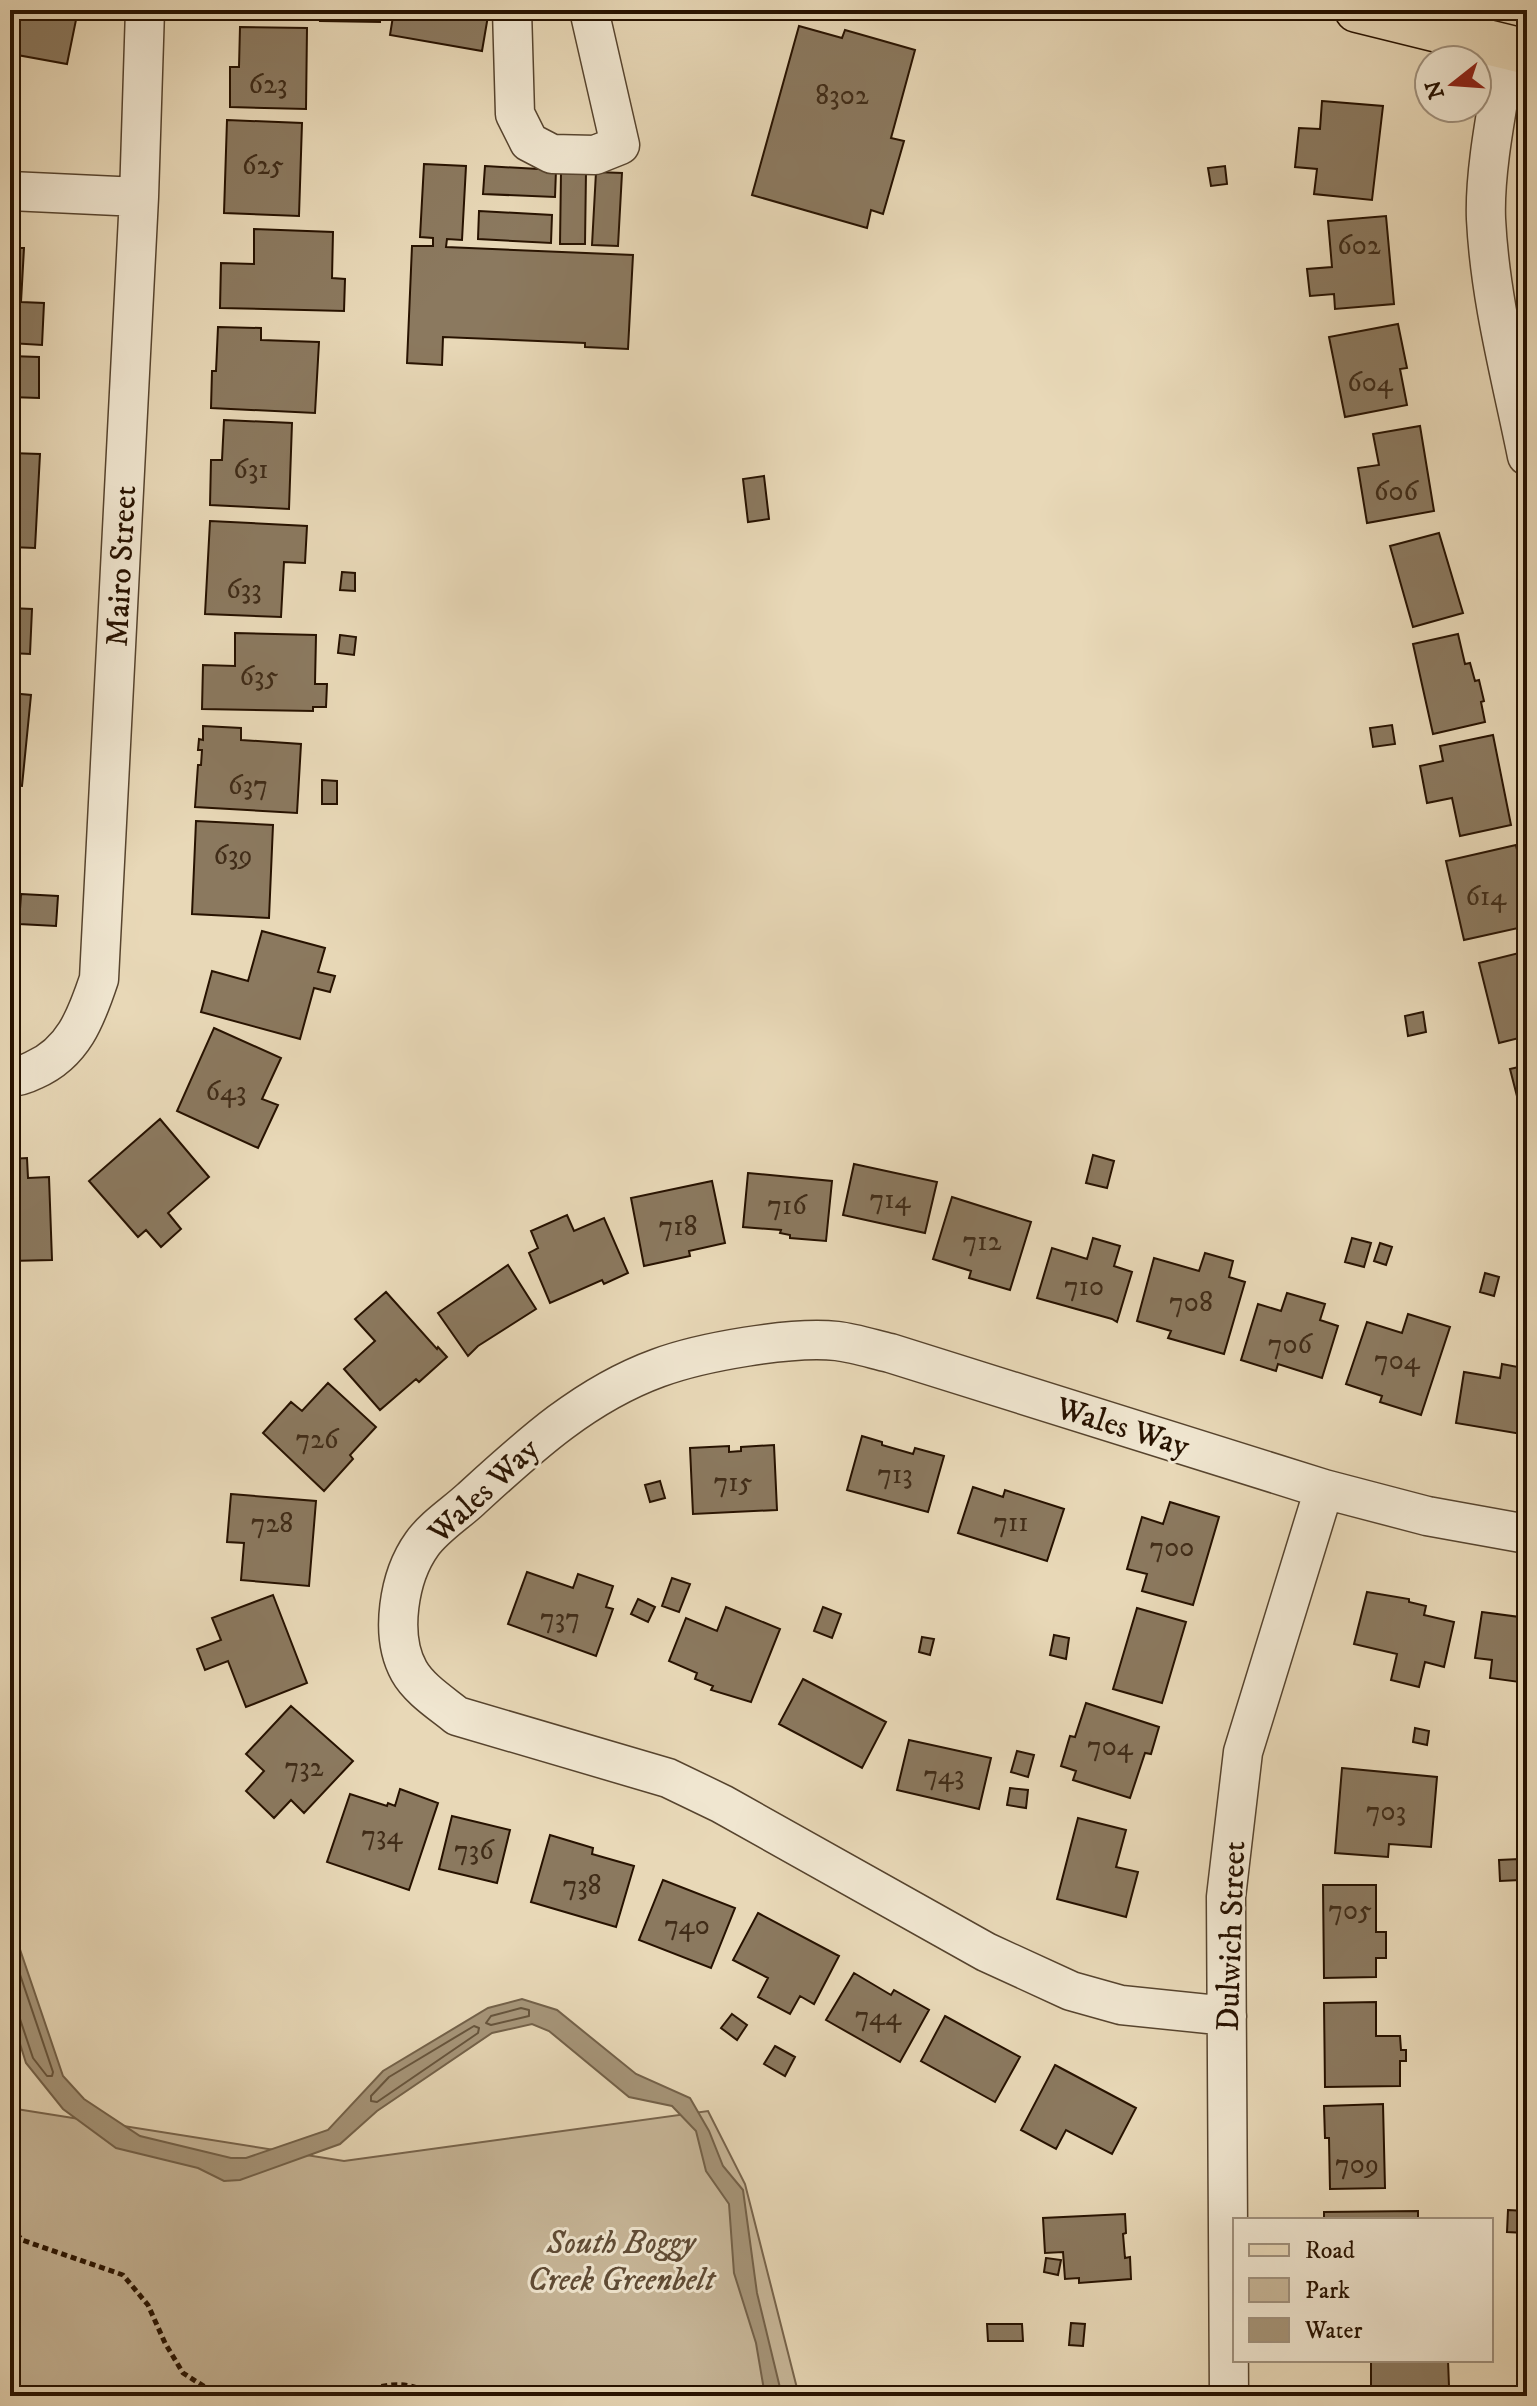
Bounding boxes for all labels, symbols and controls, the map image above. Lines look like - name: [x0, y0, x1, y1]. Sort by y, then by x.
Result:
- north arrow: [1413, 44, 1493, 124]
- house number: 623: [249, 67, 287, 102]
- text: N: [1420, 77, 1451, 102]
- house number: 8302: [815, 78, 869, 113]
- house number: 625: [242, 148, 284, 183]
- house number: 602: [1337, 228, 1381, 263]
- house number: 604: [1347, 365, 1394, 400]
- house number: 631: [233, 452, 269, 487]
- house number: 606: [1374, 474, 1420, 509]
- street label: Mairo Street: [98, 485, 146, 648]
- house number: 633: [226, 572, 262, 607]
- house number: 635: [240, 659, 279, 694]
- house number: 637: [228, 768, 268, 803]
- house number: 639: [214, 838, 253, 873]
- house number: 614: [1466, 879, 1507, 914]
- house number: 643: [205, 1074, 247, 1109]
- house number: 714: [869, 1182, 911, 1217]
- house number: 716: [767, 1188, 808, 1223]
- house number: 718: [658, 1209, 698, 1244]
- house number: 712: [963, 1224, 1002, 1259]
- house number: 710: [1064, 1269, 1104, 1304]
- house number: 708: [1169, 1285, 1213, 1320]
- house number: 706: [1268, 1327, 1314, 1362]
- house number: 704: [1374, 1343, 1421, 1378]
- street label: Wales Way: [1050, 1388, 1195, 1467]
- house number: 726: [295, 1422, 340, 1457]
- street label: Wales Way: [420, 1429, 549, 1554]
- house number: 713: [877, 1457, 913, 1492]
- house number: 715: [714, 1465, 752, 1500]
- house number: 711: [993, 1505, 1029, 1540]
- house number: 728: [251, 1506, 293, 1541]
- house number: 700: [1150, 1530, 1194, 1565]
- house number: 737: [540, 1601, 580, 1636]
- house number: 704: [1087, 1729, 1134, 1764]
- house number: 732: [285, 1750, 324, 1785]
- house number: 743: [924, 1758, 964, 1793]
- house number: 703: [1366, 1794, 1406, 1829]
- house number: 734: [361, 1818, 404, 1853]
- house number: 736: [454, 1833, 495, 1868]
- street label: Dulwich Street: [1209, 1840, 1255, 2032]
- house number: 738: [562, 1868, 602, 1903]
- house number: 705: [1328, 1893, 1372, 1928]
- house number: 740: [664, 1908, 710, 1943]
- house number: 744: [855, 1999, 902, 2034]
- house number: 709: [1335, 2147, 1379, 2182]
- legend: [1233, 2218, 1493, 2362]
- park label: South Boggy Creek Greenbelt: [527, 2224, 717, 2301]
- text: Road: [1305, 2236, 1355, 2266]
- text: Park: [1305, 2276, 1350, 2306]
- text: Water: [1304, 2316, 1362, 2346]

